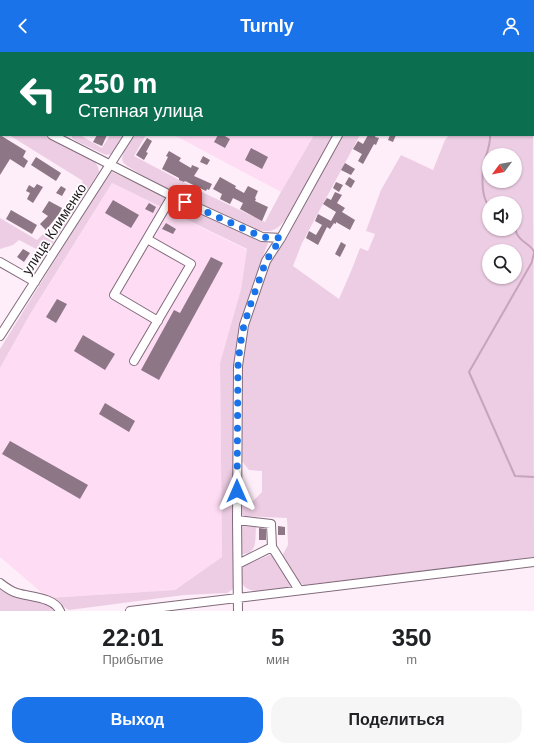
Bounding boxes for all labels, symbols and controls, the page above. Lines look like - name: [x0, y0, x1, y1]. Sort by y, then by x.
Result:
- icon: back: [12, 15, 34, 37]
- icon: person: [500, 15, 522, 37]
- text: Turnly: [240, 16, 294, 36]
- icon: left: [12, 68, 64, 120]
- text: 250 m: [78, 68, 157, 99]
- text: Степная улица: [78, 101, 203, 121]
- north arrow: [482, 148, 522, 188]
- map controls: [482, 148, 522, 284]
- street label: улица Клименко: [18, 180, 90, 278]
- pin: [168, 185, 202, 219]
- icon: arrive: [174, 191, 196, 213]
- button: sound: [482, 196, 522, 236]
- button: search: [482, 244, 522, 284]
- position arrow: [216, 470, 258, 512]
- text: 22:01: [102, 624, 164, 651]
- text: 5: [271, 624, 284, 651]
- text: 350: [392, 624, 432, 651]
- text: Прибытие: [102, 652, 164, 667]
- text: мин: [266, 652, 289, 667]
- text: m: [406, 652, 417, 667]
- button: Выход: [12, 697, 263, 743]
- button: Поделиться: [271, 697, 522, 743]

